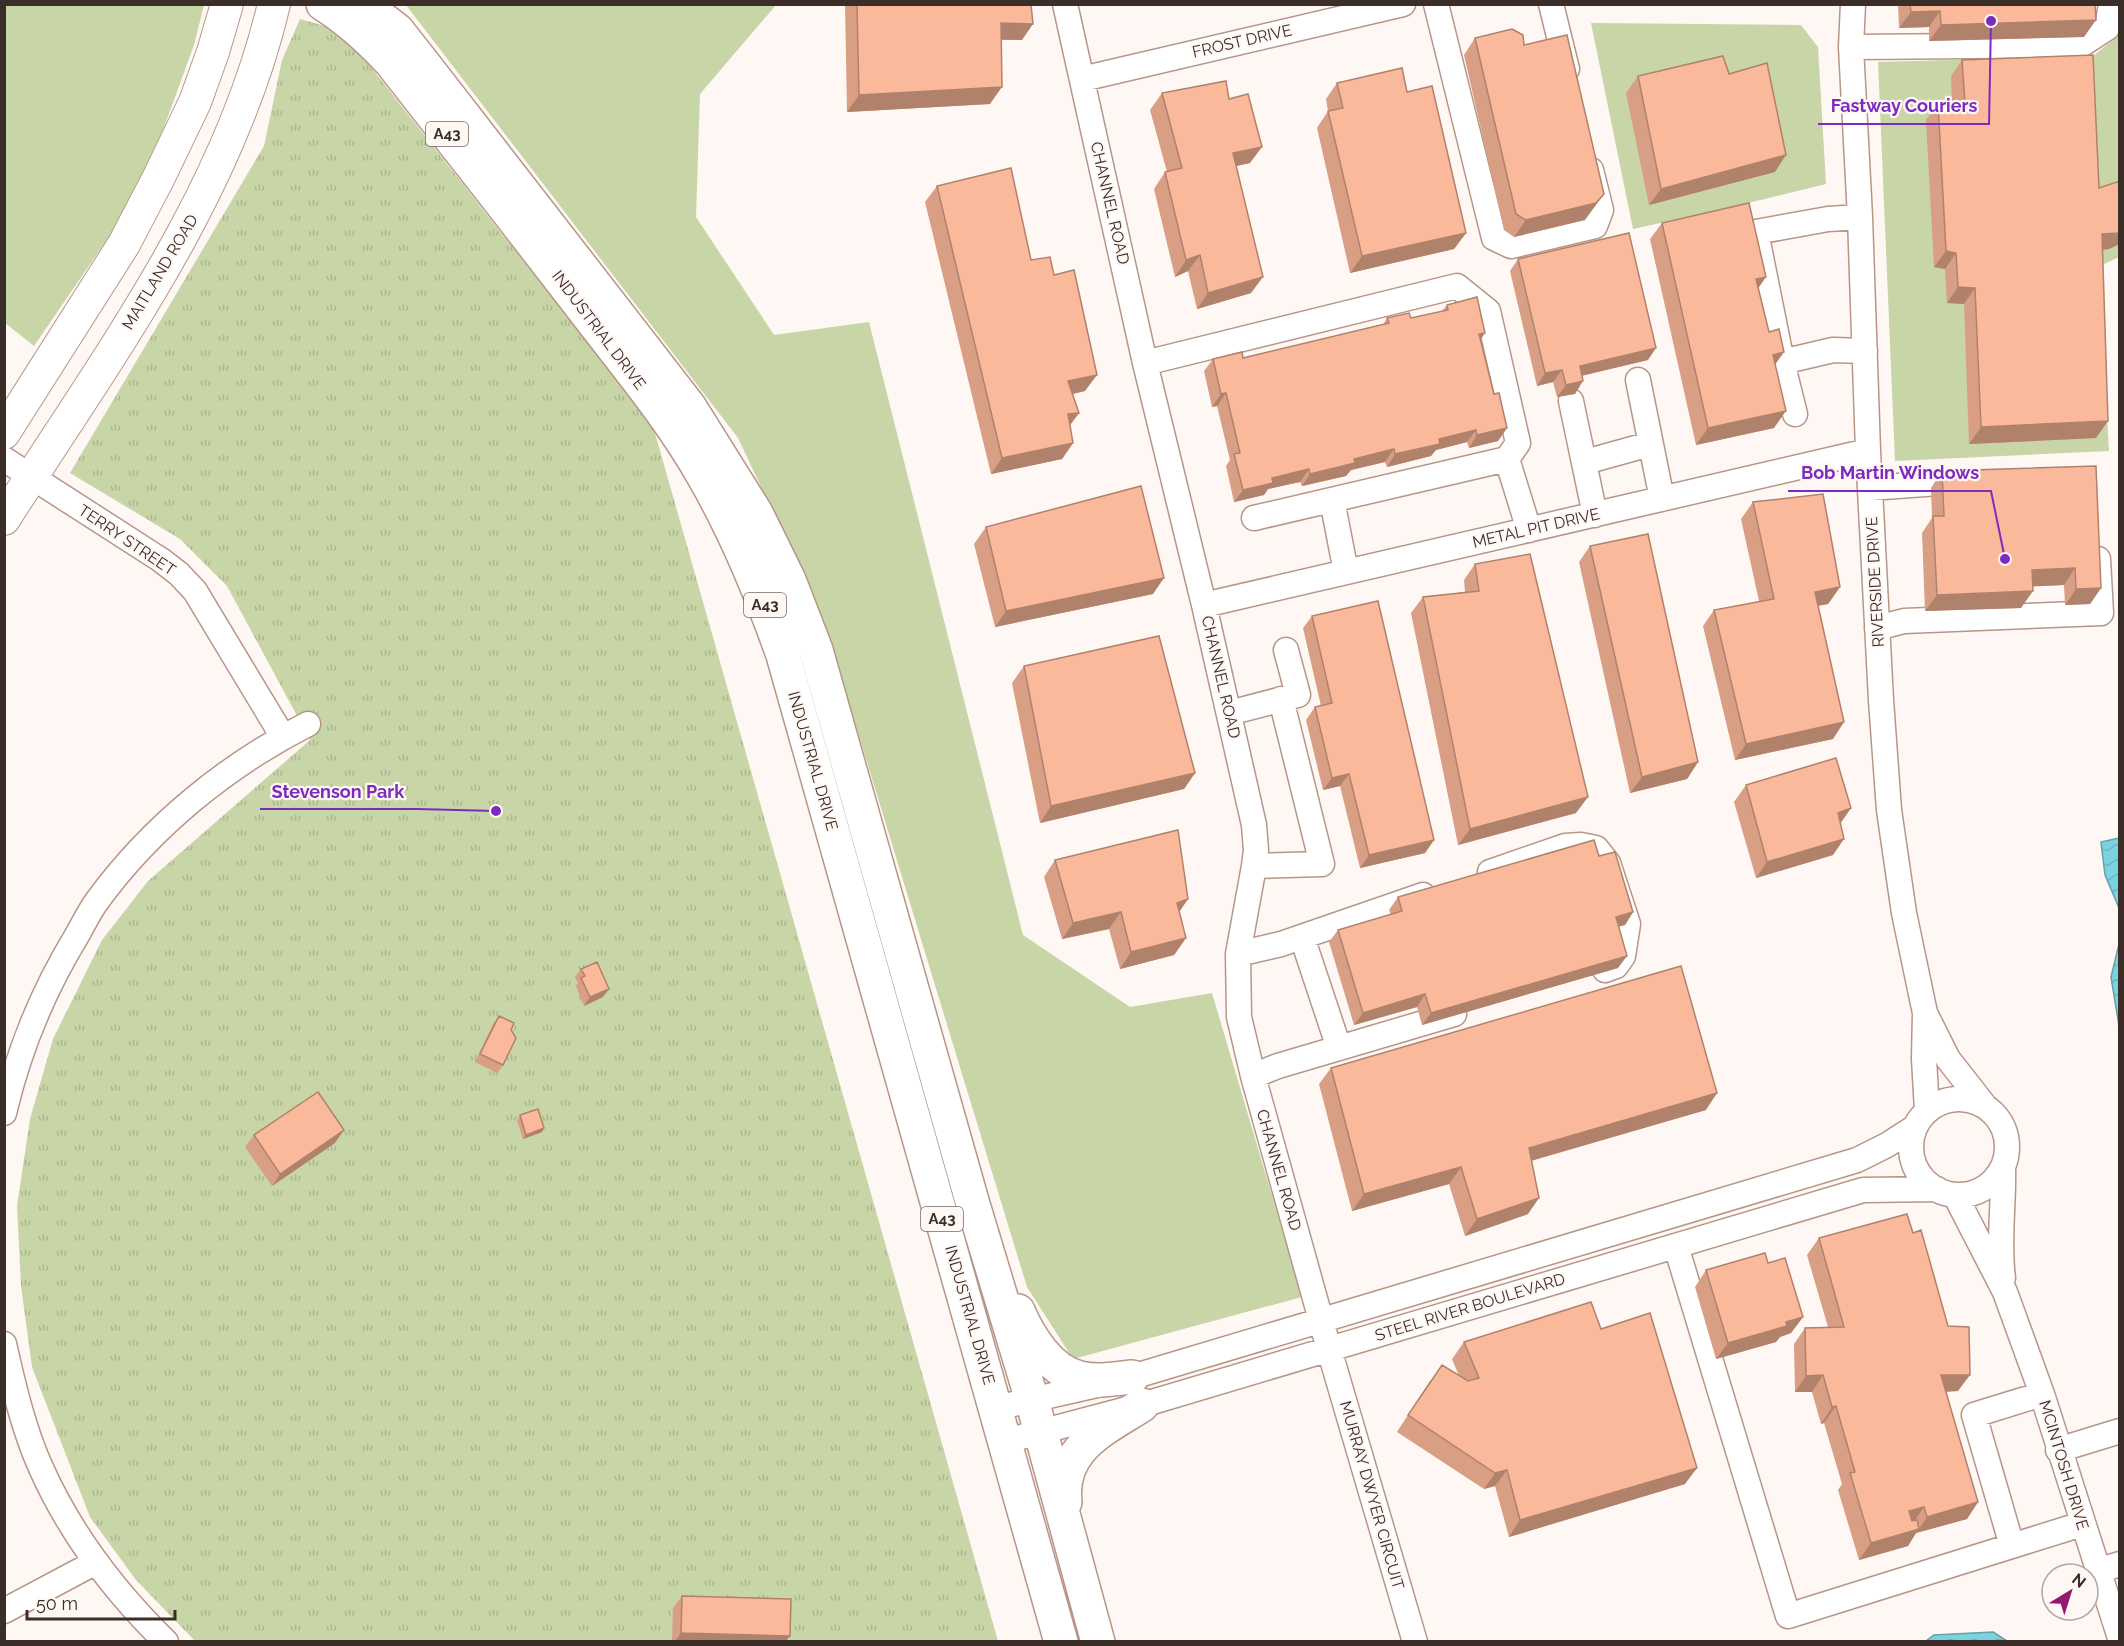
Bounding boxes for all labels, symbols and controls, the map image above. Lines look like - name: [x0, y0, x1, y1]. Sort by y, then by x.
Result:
- street label: FROST DRIVE: [1190, 20, 1294, 62]
- callout: Fastway Couriers: [1818, 88, 1989, 124]
- text: Fastway Couriers: [1831, 95, 1977, 116]
- road number: A43: [426, 122, 468, 146]
- street label: CHANNEL ROAD: [1087, 140, 1133, 266]
- street label: MAITLAND ROAD: [118, 211, 202, 333]
- street label: INDUSTRIAL DRIVE: [548, 267, 650, 393]
- callout: Bob Martin Windows: [1788, 455, 1991, 491]
- text: Bob Martin Windows: [1801, 462, 1979, 483]
- street label: TERRY STREET: [75, 501, 179, 580]
- street label: METAL PIT DRIVE: [1471, 504, 1602, 552]
- street label: RIVERSIDE DRIVE: [1862, 516, 1888, 648]
- road number: A43: [744, 593, 786, 617]
- street label: CHANNEL ROAD: [1198, 614, 1244, 740]
- street label: INDUSTRIAL DRIVE: [784, 689, 842, 833]
- callout: Stevenson Park: [260, 773, 417, 809]
- text: Stevenson Park: [272, 781, 405, 802]
- street label: CHANNEL ROAD: [1253, 1107, 1305, 1233]
- road number: A43: [921, 1207, 963, 1231]
- street label: INDUSTRIAL DRIVE: [941, 1243, 999, 1387]
- street label: STEEL RIVER BOULEVARD: [1373, 1269, 1567, 1345]
- street label: MCINTOSH DRIVE: [2035, 1398, 2093, 1532]
- street label: MURRAY DWYER CIRCUIT: [1336, 1399, 1408, 1592]
- north arrow: [2040, 1562, 2100, 1622]
- text: N: [2068, 1569, 2090, 1592]
- scale bar: [27, 1583, 176, 1621]
- text: 50 m: [36, 1593, 78, 1614]

